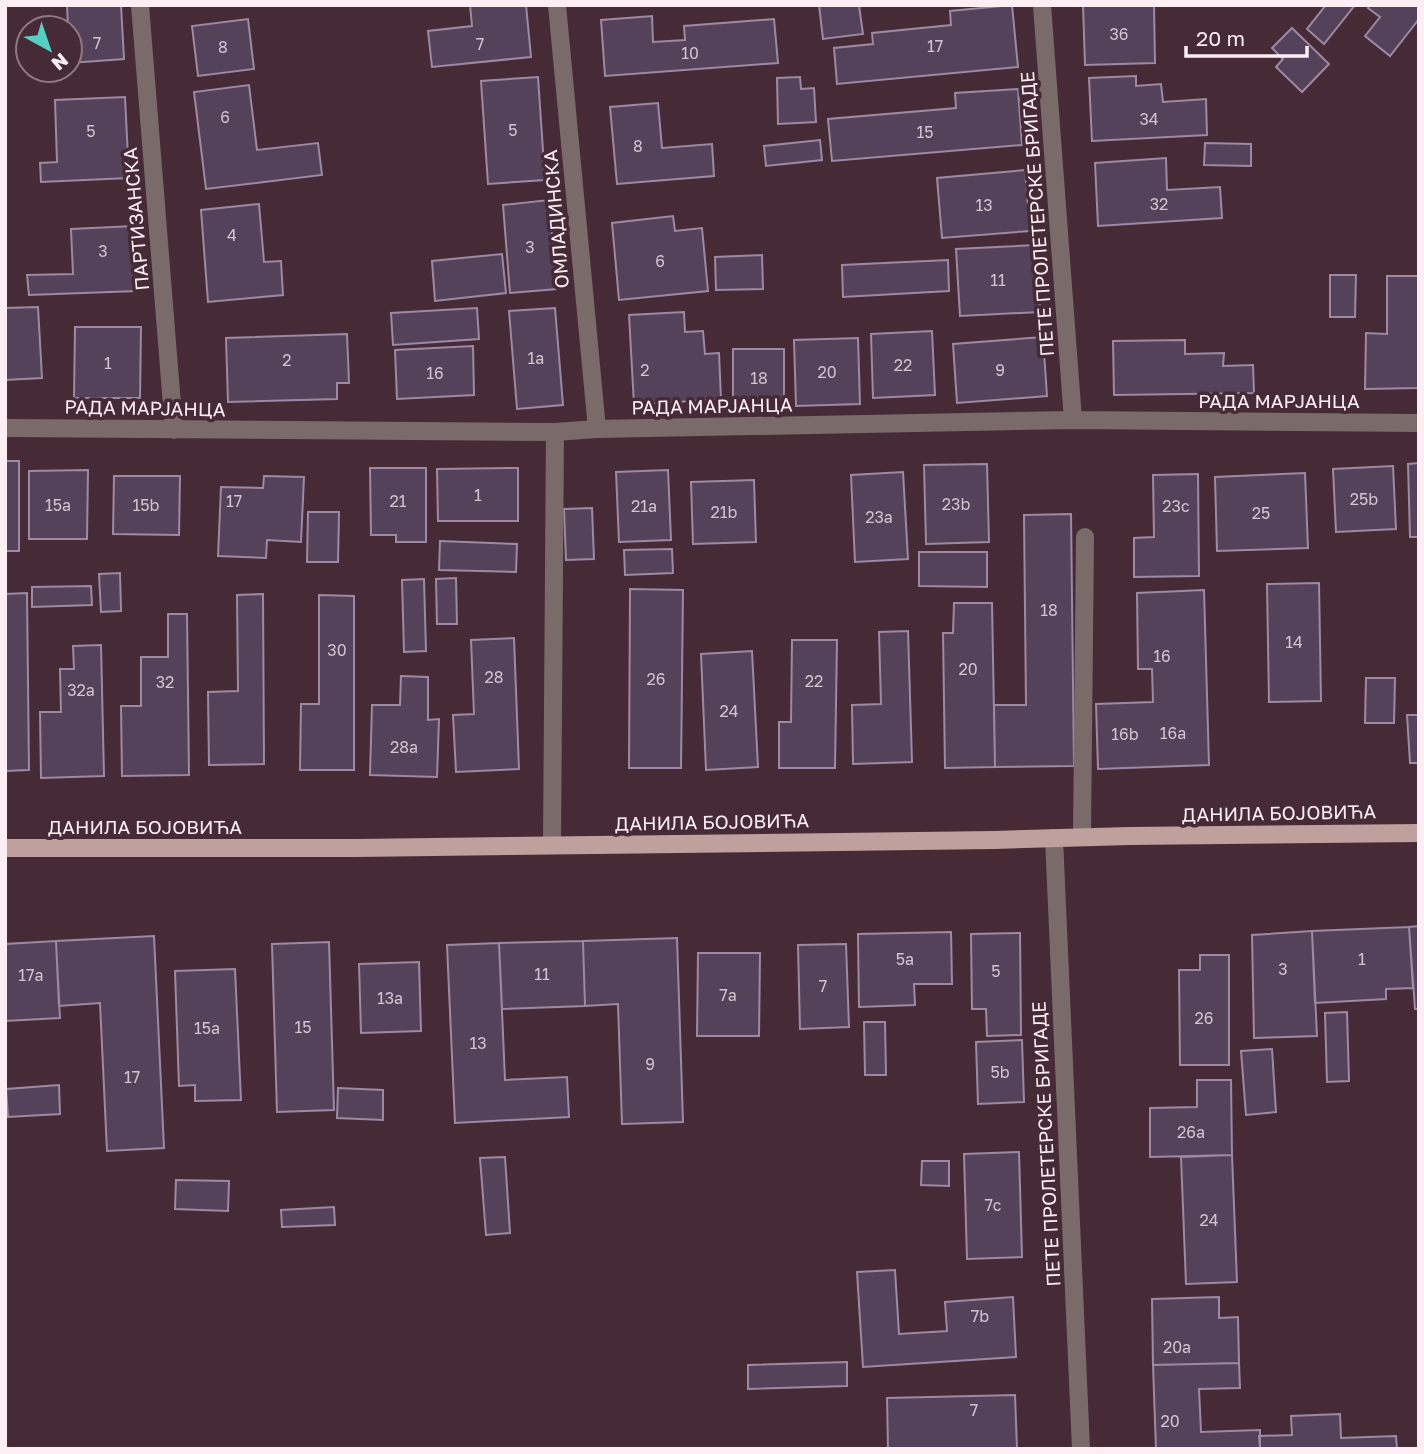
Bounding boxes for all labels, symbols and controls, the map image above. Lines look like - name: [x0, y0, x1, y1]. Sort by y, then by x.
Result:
- north arrow: [14, 14, 84, 84]
- scale bar: [1186, 14, 1307, 58]
- house number: 36: [1109, 24, 1129, 44]
- text: 20 m: [1196, 25, 1245, 51]
- house number: 7: [93, 33, 101, 53]
- house number: 7: [476, 34, 484, 54]
- house number: 17: [927, 36, 943, 56]
- house number: 8: [218, 37, 228, 57]
- house number: 10: [681, 43, 699, 63]
- text: N: [47, 49, 73, 76]
- street label: ПЕТЕ ПРОЛЕТЕРСКЕ БРИГАДЕ: [1015, 71, 1058, 357]
- house number: 6: [220, 107, 230, 127]
- house number: 34: [1139, 109, 1159, 129]
- house number: 5: [508, 120, 518, 140]
- house number: 5: [86, 121, 96, 141]
- house number: 15: [916, 122, 934, 142]
- house number: 8: [633, 136, 643, 156]
- street label: ПАРТИЗАНСКА: [118, 146, 153, 292]
- street label: ОМЛАДИНСКА: [538, 148, 573, 289]
- house number: 32: [1150, 194, 1168, 214]
- house number: 13: [975, 195, 993, 215]
- house number: 4: [227, 225, 237, 245]
- house number: 3: [525, 237, 535, 257]
- house number: 3: [98, 241, 108, 261]
- house number: 6: [655, 251, 665, 271]
- house number: 11: [990, 270, 1006, 290]
- house number: 1a: [528, 348, 544, 368]
- house number: 2: [282, 350, 292, 370]
- house number: 1: [104, 353, 112, 373]
- house number: 22: [894, 355, 912, 375]
- house number: 2: [640, 360, 650, 380]
- house number: 9: [995, 360, 1005, 380]
- house number: 20: [817, 362, 837, 382]
- house number: 16: [426, 363, 444, 383]
- house number: 18: [750, 368, 768, 388]
- street label: РАДА МАРЈАНЦА: [1198, 389, 1360, 412]
- street label: РАДА МАРЈАНЦА: [631, 393, 793, 418]
- street label: РАДА МАРЈАНЦА: [64, 395, 226, 420]
- house number: 1: [474, 485, 482, 505]
- house number: 25b: [1350, 489, 1378, 509]
- house number: 17: [226, 491, 242, 511]
- house number: 21: [389, 491, 407, 511]
- house number: 23b: [942, 494, 970, 514]
- house number: 15a: [45, 495, 71, 515]
- house number: 15b: [133, 495, 160, 515]
- house number: 21a: [631, 496, 657, 516]
- house number: 23c: [1162, 496, 1190, 516]
- house number: 21b: [711, 502, 738, 522]
- house number: 25: [1252, 503, 1270, 523]
- house number: 23a: [865, 507, 893, 527]
- house number: 18: [1040, 600, 1058, 620]
- house number: 14: [1285, 632, 1303, 652]
- house number: 30: [327, 640, 347, 660]
- house number: 16: [1153, 646, 1171, 666]
- house number: 20: [958, 659, 978, 679]
- house number: 28: [484, 667, 504, 687]
- house number: 26: [647, 669, 665, 689]
- house number: 22: [805, 671, 823, 691]
- house number: 32: [156, 672, 174, 692]
- house number: 32a: [67, 680, 95, 700]
- house number: 24: [719, 701, 739, 721]
- house number: 16a: [1160, 723, 1186, 743]
- house number: 16b: [1111, 724, 1139, 744]
- house number: 28a: [390, 737, 418, 757]
- street label: ДАНИЛА БОЈОВИЋА: [1182, 799, 1377, 826]
- street label: ДАНИЛА БОЈОВИЋА: [615, 808, 810, 835]
- street label: ДАНИЛА БОЈОВИЋА: [48, 815, 242, 838]
- house number: 5a: [896, 949, 914, 969]
- house number: 1: [1358, 949, 1366, 969]
- house number: 3: [1278, 959, 1288, 979]
- house number: 5: [991, 961, 1001, 981]
- house number: 11: [534, 964, 550, 984]
- house number: 17a: [18, 965, 44, 985]
- house number: 7: [819, 976, 827, 996]
- house number: 7a: [719, 985, 737, 1005]
- house number: 13a: [377, 988, 403, 1008]
- street label: ПЕТЕ ПРОЛЕТЕРСКЕ БРИГАДЕ: [1027, 1001, 1064, 1287]
- house number: 26: [1195, 1008, 1213, 1028]
- house number: 15: [294, 1017, 312, 1037]
- house number: 15a: [194, 1018, 220, 1038]
- house number: 13: [469, 1033, 487, 1053]
- house number: 9: [645, 1054, 655, 1074]
- house number: 5b: [990, 1062, 1010, 1082]
- house number: 17: [124, 1067, 140, 1087]
- house number: 26a: [1177, 1122, 1205, 1142]
- house number: 7c: [984, 1195, 1002, 1215]
- house number: 24: [1199, 1210, 1219, 1230]
- house number: 7b: [971, 1306, 989, 1326]
- house number: 20a: [1163, 1337, 1191, 1357]
- house number: 7: [970, 1400, 978, 1420]
- house number: 20: [1160, 1411, 1180, 1431]

